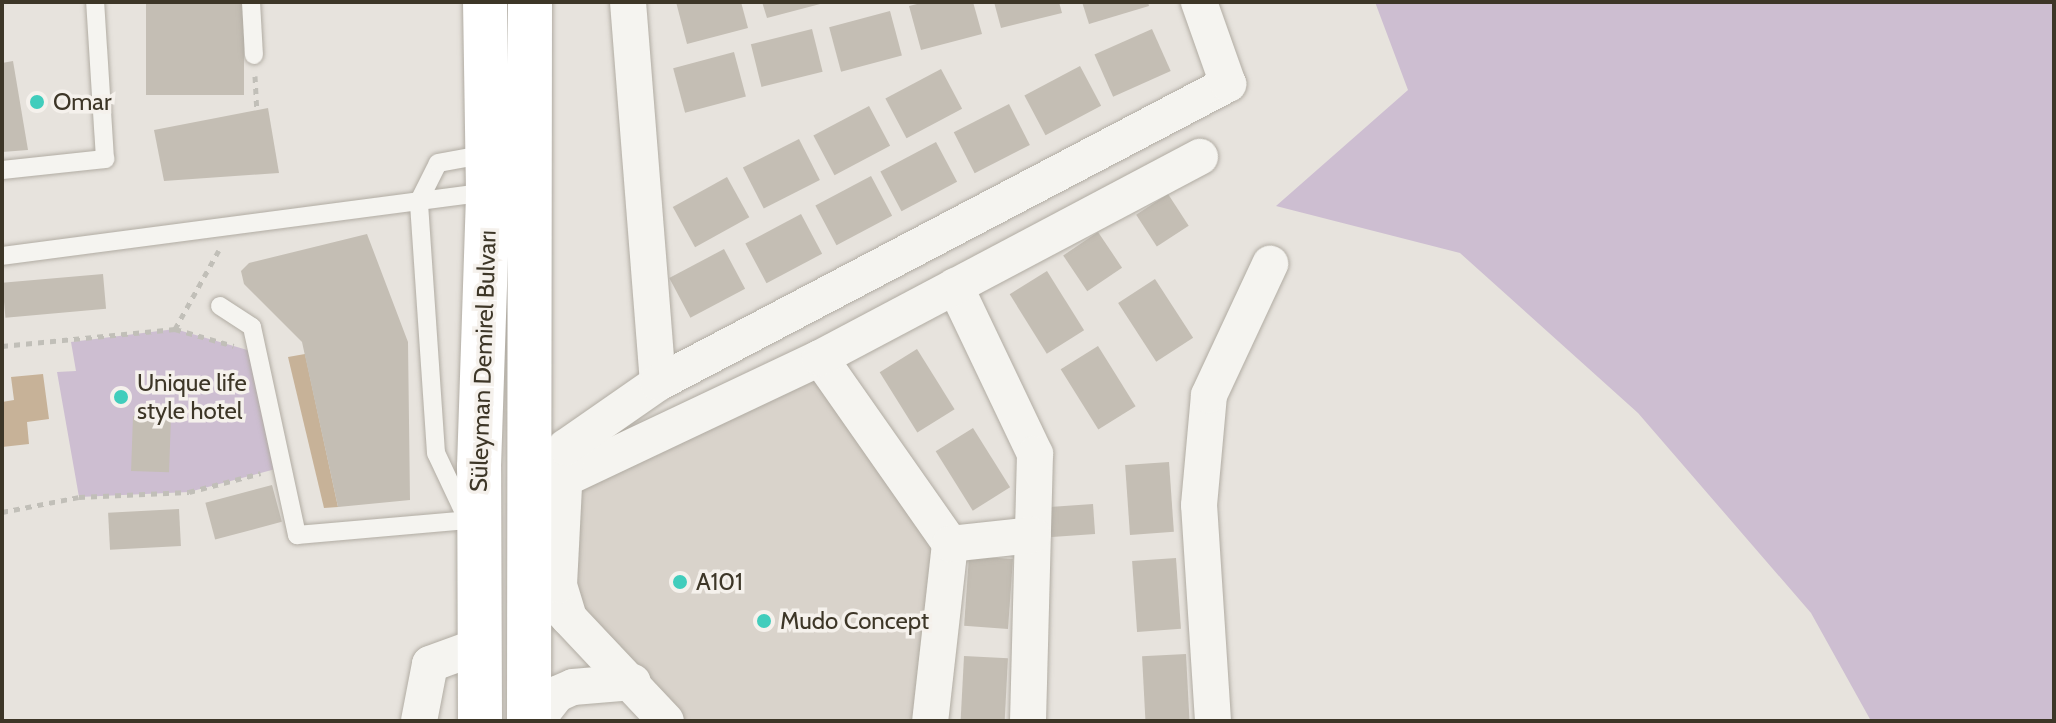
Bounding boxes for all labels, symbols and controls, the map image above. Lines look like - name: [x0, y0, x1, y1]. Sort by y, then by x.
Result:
- place label: Omar: [53, 88, 111, 116]
- marker: Omar: [28, 93, 46, 111]
- street label: Süleyman Demirel Bulvarı: [464, 230, 502, 492]
- place label: Unique life style hotel: [137, 369, 247, 425]
- marker: Unique life style hotel: [112, 388, 130, 406]
- place label: A101: [696, 568, 743, 596]
- marker: A101: [671, 573, 689, 591]
- place label: Mudo Concept: [780, 607, 929, 635]
- marker: Mudo Concept: [755, 612, 773, 630]

